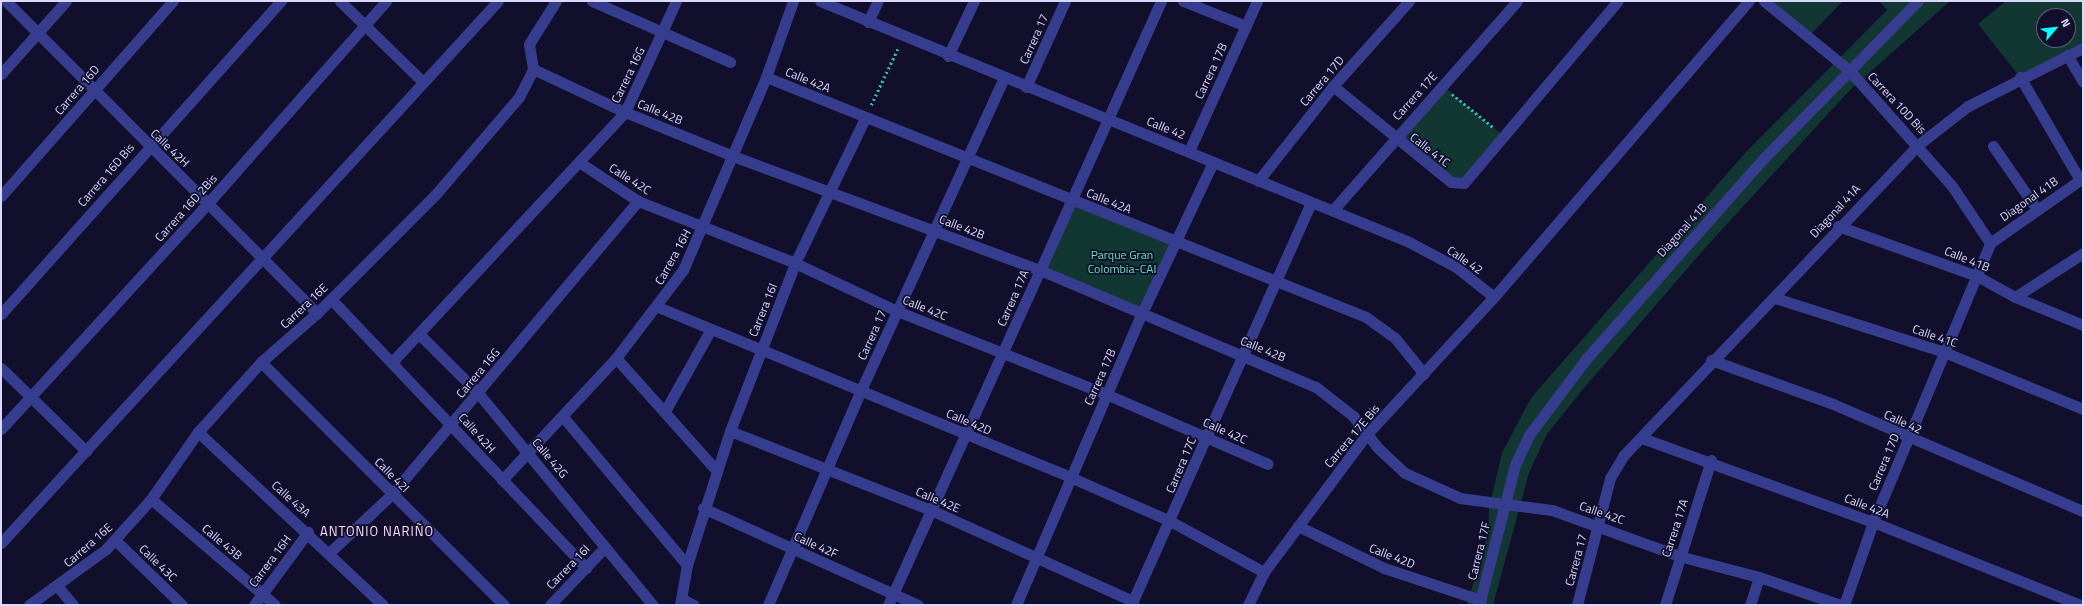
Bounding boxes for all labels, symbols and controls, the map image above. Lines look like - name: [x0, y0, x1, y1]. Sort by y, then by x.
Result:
- north arrow: [2036, 8, 2076, 48]
- street label: Carrera 17: [1017, 12, 1051, 66]
- text: N: [2057, 16, 2075, 30]
- street label: Carrera 17B: [1192, 41, 1230, 101]
- street label: Carrera 16G: [608, 45, 648, 105]
- street label: Carrera 17D: [1297, 53, 1347, 109]
- street label: Carrera 16D: [52, 62, 102, 118]
- street label: Calle 42A: [783, 64, 833, 96]
- street label: Carrera 17E: [1390, 69, 1440, 123]
- street label: Carrera 10D Bis: [1865, 69, 1929, 137]
- street label: Calle 42B: [635, 96, 685, 128]
- street label: Calle 42: [1145, 114, 1187, 142]
- street label: Calle 42H: [148, 126, 192, 170]
- street label: Calle 41C: [1407, 130, 1453, 170]
- street label: Carrera 16D Bis: [75, 140, 137, 210]
- street label: Calle 42C: [606, 161, 654, 197]
- street label: Carrera 16D 2Bis: [152, 171, 220, 245]
- street label: Diagonal 41B: [1997, 174, 2061, 224]
- street label: Diagonal 41A: [1807, 181, 1863, 241]
- street label: Calle 42A: [1084, 185, 1134, 217]
- street label: Diagonal 41B: [1654, 200, 1710, 260]
- street label: Calle 42B: [937, 212, 987, 242]
- street label: Carrera 16H: [652, 227, 694, 287]
- street label: Calle 42: [1444, 243, 1486, 277]
- street label: Calle 41B: [1942, 243, 1992, 275]
- park label: Parque Gran Colombia-CAI: [1088, 248, 1156, 276]
- street label: Carrera 17A: [994, 268, 1032, 328]
- street label: Carrera 16E: [277, 280, 331, 332]
- street label: Carrera 16I: [746, 281, 780, 339]
- street label: Calle 42C: [901, 293, 949, 323]
- street label: Carrera 17: [855, 308, 889, 362]
- street label: Calle 41C: [1911, 322, 1959, 350]
- street label: Calle 42B: [1238, 333, 1288, 365]
- street label: Carrera 16G: [453, 345, 503, 401]
- street label: Carrera 17B: [1081, 346, 1119, 408]
- street label: Carrera 17E Bis: [1321, 402, 1383, 470]
- street label: Calle 42D: [944, 406, 994, 438]
- street label: Calle 42: [1882, 407, 1924, 437]
- street label: Calle 42H: [455, 410, 499, 456]
- street label: Calle 42C: [1201, 415, 1249, 447]
- street label: Carrera 17D: [1866, 431, 1902, 493]
- street label: Calle 42G: [529, 435, 571, 481]
- street label: Carrera 17C: [1163, 435, 1199, 495]
- street label: Calle 42I: [372, 455, 412, 495]
- street label: Calle 43A: [269, 478, 313, 520]
- street label: Calle 42E: [914, 484, 962, 516]
- street label: Calle 42A: [1842, 491, 1892, 521]
- street label: Carrera 17A: [1659, 497, 1691, 559]
- street label: Calle 42C: [1578, 499, 1626, 527]
- street label: Carrera 16E: [61, 520, 115, 570]
- street label: Carrera 17F: [1465, 520, 1493, 582]
- street label: Calle 43B: [199, 521, 245, 563]
- district label: ANTONIO NARIÑO: [320, 523, 434, 539]
- street label: Calle 42F: [792, 529, 840, 561]
- street label: Carrera 16H: [246, 532, 294, 590]
- street label: Carrera 17: [1562, 533, 1590, 587]
- street label: Calle 42D: [1367, 541, 1417, 571]
- street label: Calle 43C: [136, 542, 180, 584]
- street label: Carrera 16I: [543, 542, 593, 592]

